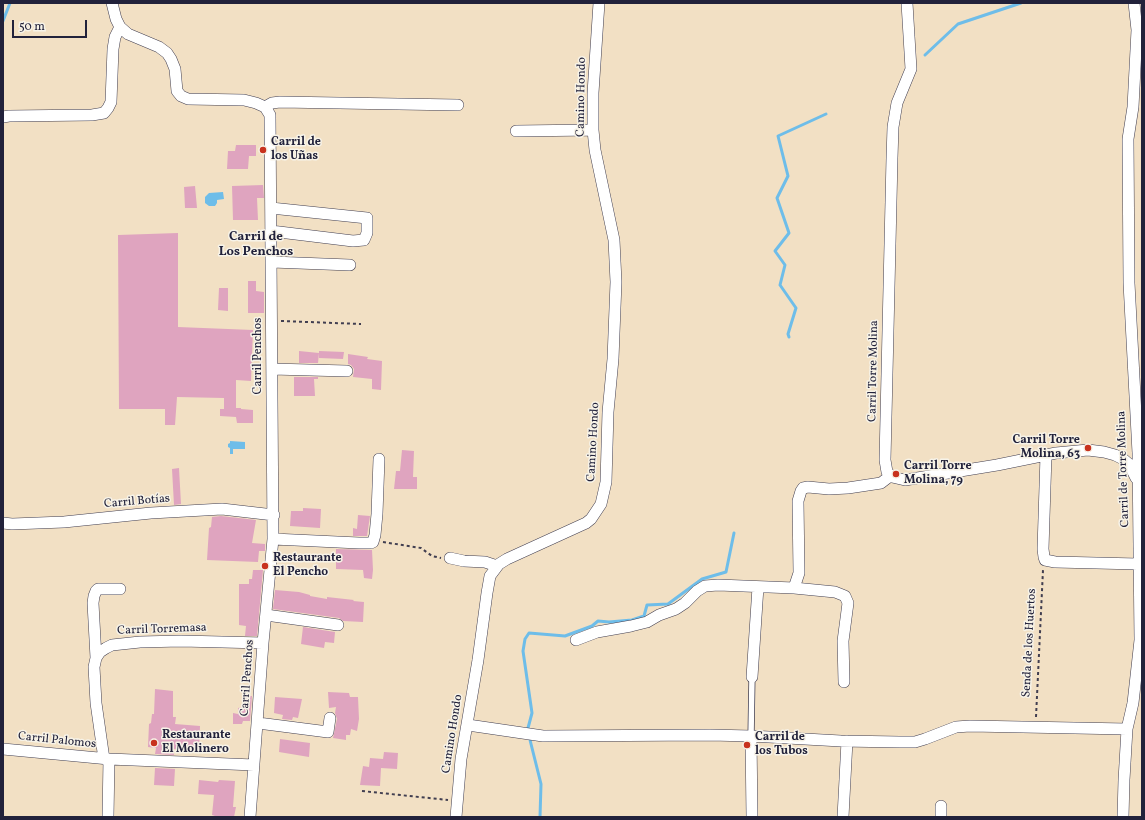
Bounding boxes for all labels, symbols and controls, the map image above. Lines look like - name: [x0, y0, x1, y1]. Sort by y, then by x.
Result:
- scale bar: [14, 12, 89, 38]
- text: 50 m: [19, 19, 45, 35]
- street label: Camino Hondo: [574, 57, 590, 137]
- place label: Carril de los Uñas: [271, 136, 321, 164]
- marker: Carril de los Uñas: [258, 145, 268, 155]
- district label: Carril de Los Penchos: [219, 230, 293, 261]
- street label: Carril Penchos: [252, 318, 266, 394]
- street label: Carril Torre Molina: [866, 320, 882, 422]
- street label: Camino Hondo: [585, 402, 603, 482]
- street label: Carril de Torre Molina: [1115, 411, 1133, 527]
- place label: Carril Torre Molina, 63: [1012, 434, 1080, 462]
- marker: Carril Torre Molina, 63: [1083, 443, 1093, 453]
- place label: Carril Torre Molina, 79: [904, 460, 972, 488]
- marker: Carril Torre Molina, 79: [891, 469, 901, 479]
- street label: Carril Botías: [103, 492, 171, 512]
- place label: Restaurante El Pencho: [273, 552, 342, 580]
- marker: Restaurante El Pencho: [260, 561, 270, 571]
- street label: Senda de los Huertos: [1020, 588, 1040, 698]
- street label: Carril Torremasa: [117, 621, 207, 639]
- street label: Carril Penchos: [238, 639, 258, 717]
- street label: Camino Hondo: [440, 694, 466, 774]
- place label: Restaurante El Molinero: [162, 729, 231, 757]
- street label: Carril Palomos: [17, 730, 97, 752]
- place label: Carril de los Tubos: [755, 731, 808, 759]
- marker: Restaurante El Molinero: [149, 738, 159, 748]
- marker: Carril de los Tubos: [742, 740, 752, 750]

